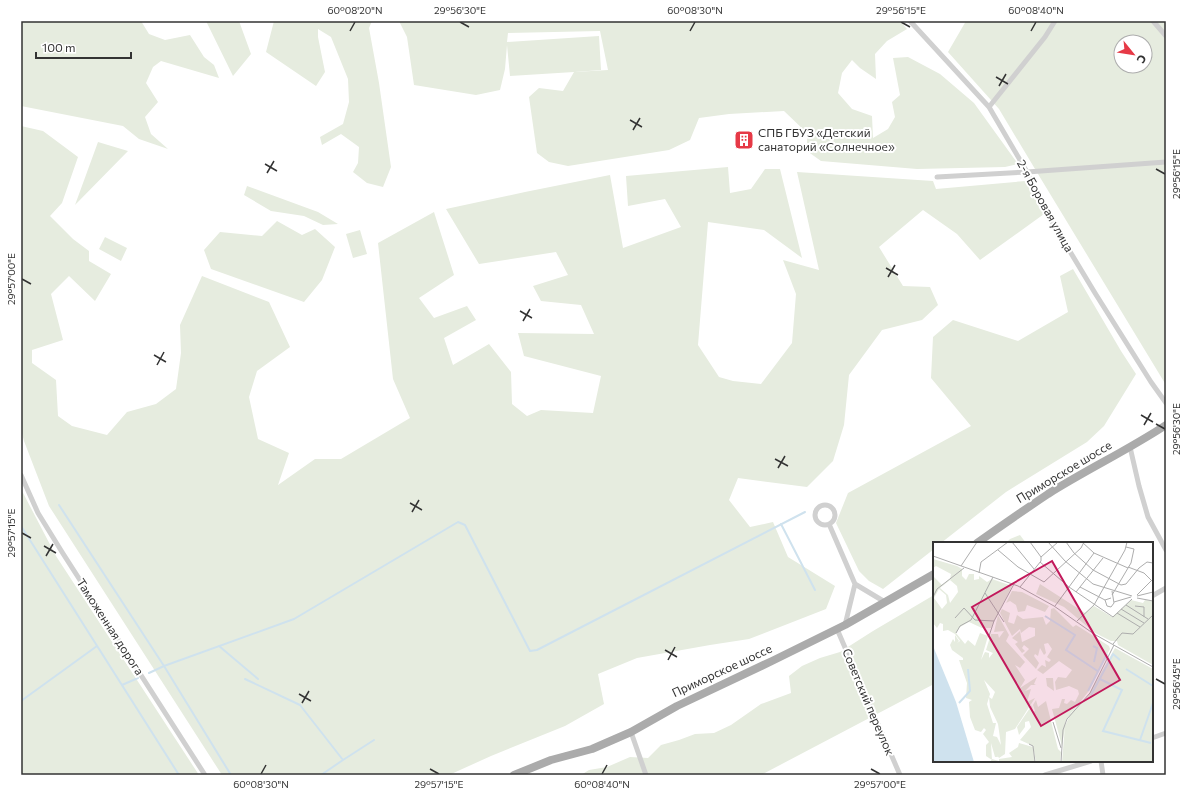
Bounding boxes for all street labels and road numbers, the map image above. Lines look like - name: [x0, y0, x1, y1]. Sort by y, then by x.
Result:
- street label: 2-я Боровая улица: [1015, 157, 1077, 254]
- street label: Приморское шоссе: [1013, 437, 1114, 505]
- street label: Таможенная дорога: [74, 576, 147, 677]
- street label: Приморское шоссе: [669, 641, 774, 699]
- street label: Советский переулок: [840, 646, 898, 758]

